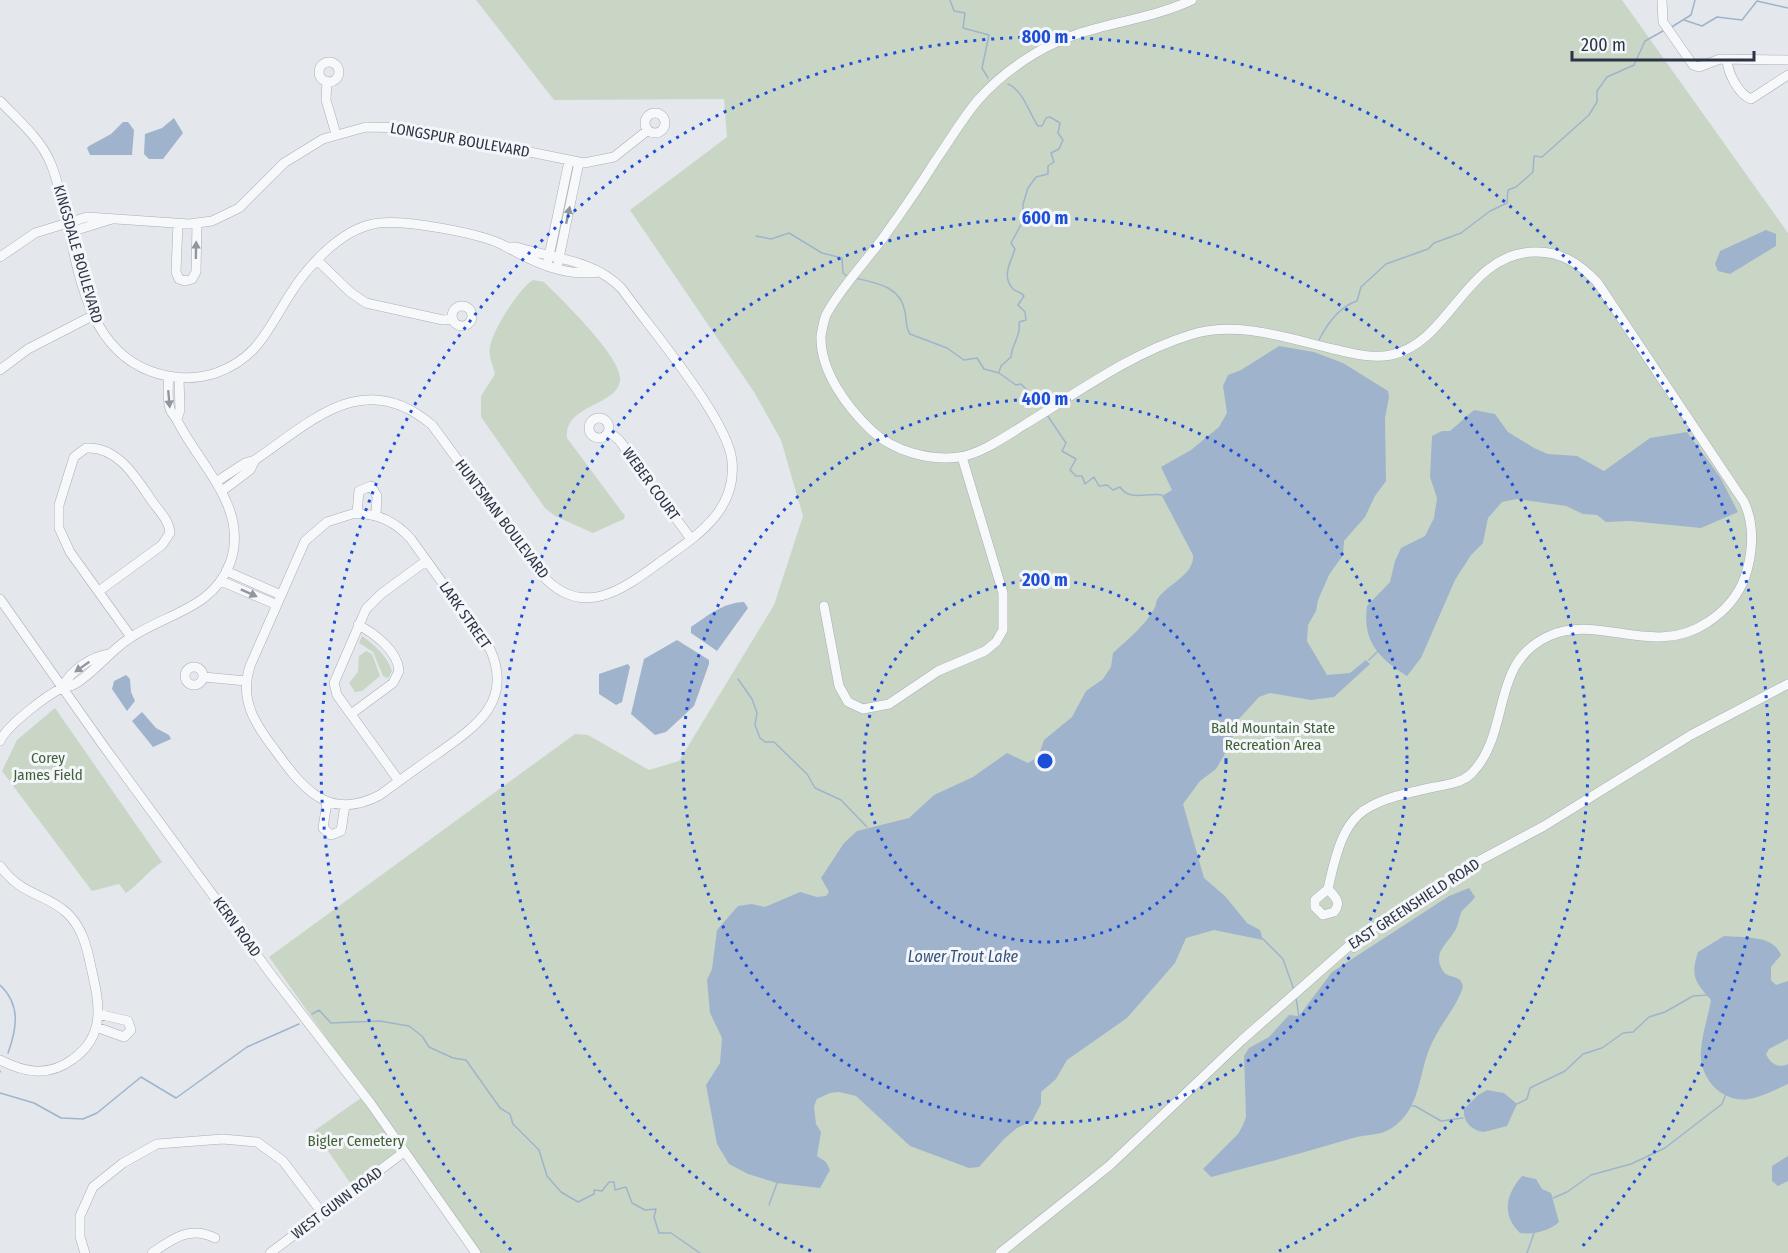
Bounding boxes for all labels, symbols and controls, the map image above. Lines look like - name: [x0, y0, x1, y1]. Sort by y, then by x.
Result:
- scale bar: [1572, 24, 1754, 62]
- text: 800 m: [1022, 26, 1068, 48]
- text: 200 m: [1581, 34, 1626, 56]
- street label: LONGSPUR BOULEVARD: [389, 119, 531, 161]
- street label: KINGSDALE BOULEVARD: [50, 183, 106, 325]
- one-way arrow: [564, 206, 573, 225]
- text: 600 m: [1022, 207, 1068, 229]
- one-way arrow: [192, 241, 201, 260]
- text: 400 m: [1022, 388, 1068, 410]
- one-way arrow: [164, 390, 174, 409]
- street label: WEBER COURT: [619, 444, 683, 524]
- street label: HUNTSMAN BOULEVARD: [451, 456, 553, 582]
- text: 200 m: [1021, 569, 1068, 591]
- street label: LARK STREET: [435, 578, 495, 652]
- one-way arrow: [240, 588, 258, 598]
- one-way arrow: [74, 661, 90, 673]
- park label: Bald Mountain State Recreation Area: [1211, 719, 1335, 754]
- park label: Corey James Field: [13, 749, 83, 784]
- centre of rings: [1035, 751, 1055, 771]
- street label: EAST GREENSHIELD ROAD: [1345, 855, 1483, 953]
- street label: KERN ROAD: [209, 894, 265, 960]
- water label: Lower Trout Lake: [908, 947, 1019, 966]
- park label: Bigler Cemetery: [308, 1132, 405, 1150]
- street label: WEST GUNN ROAD: [288, 1163, 386, 1243]

